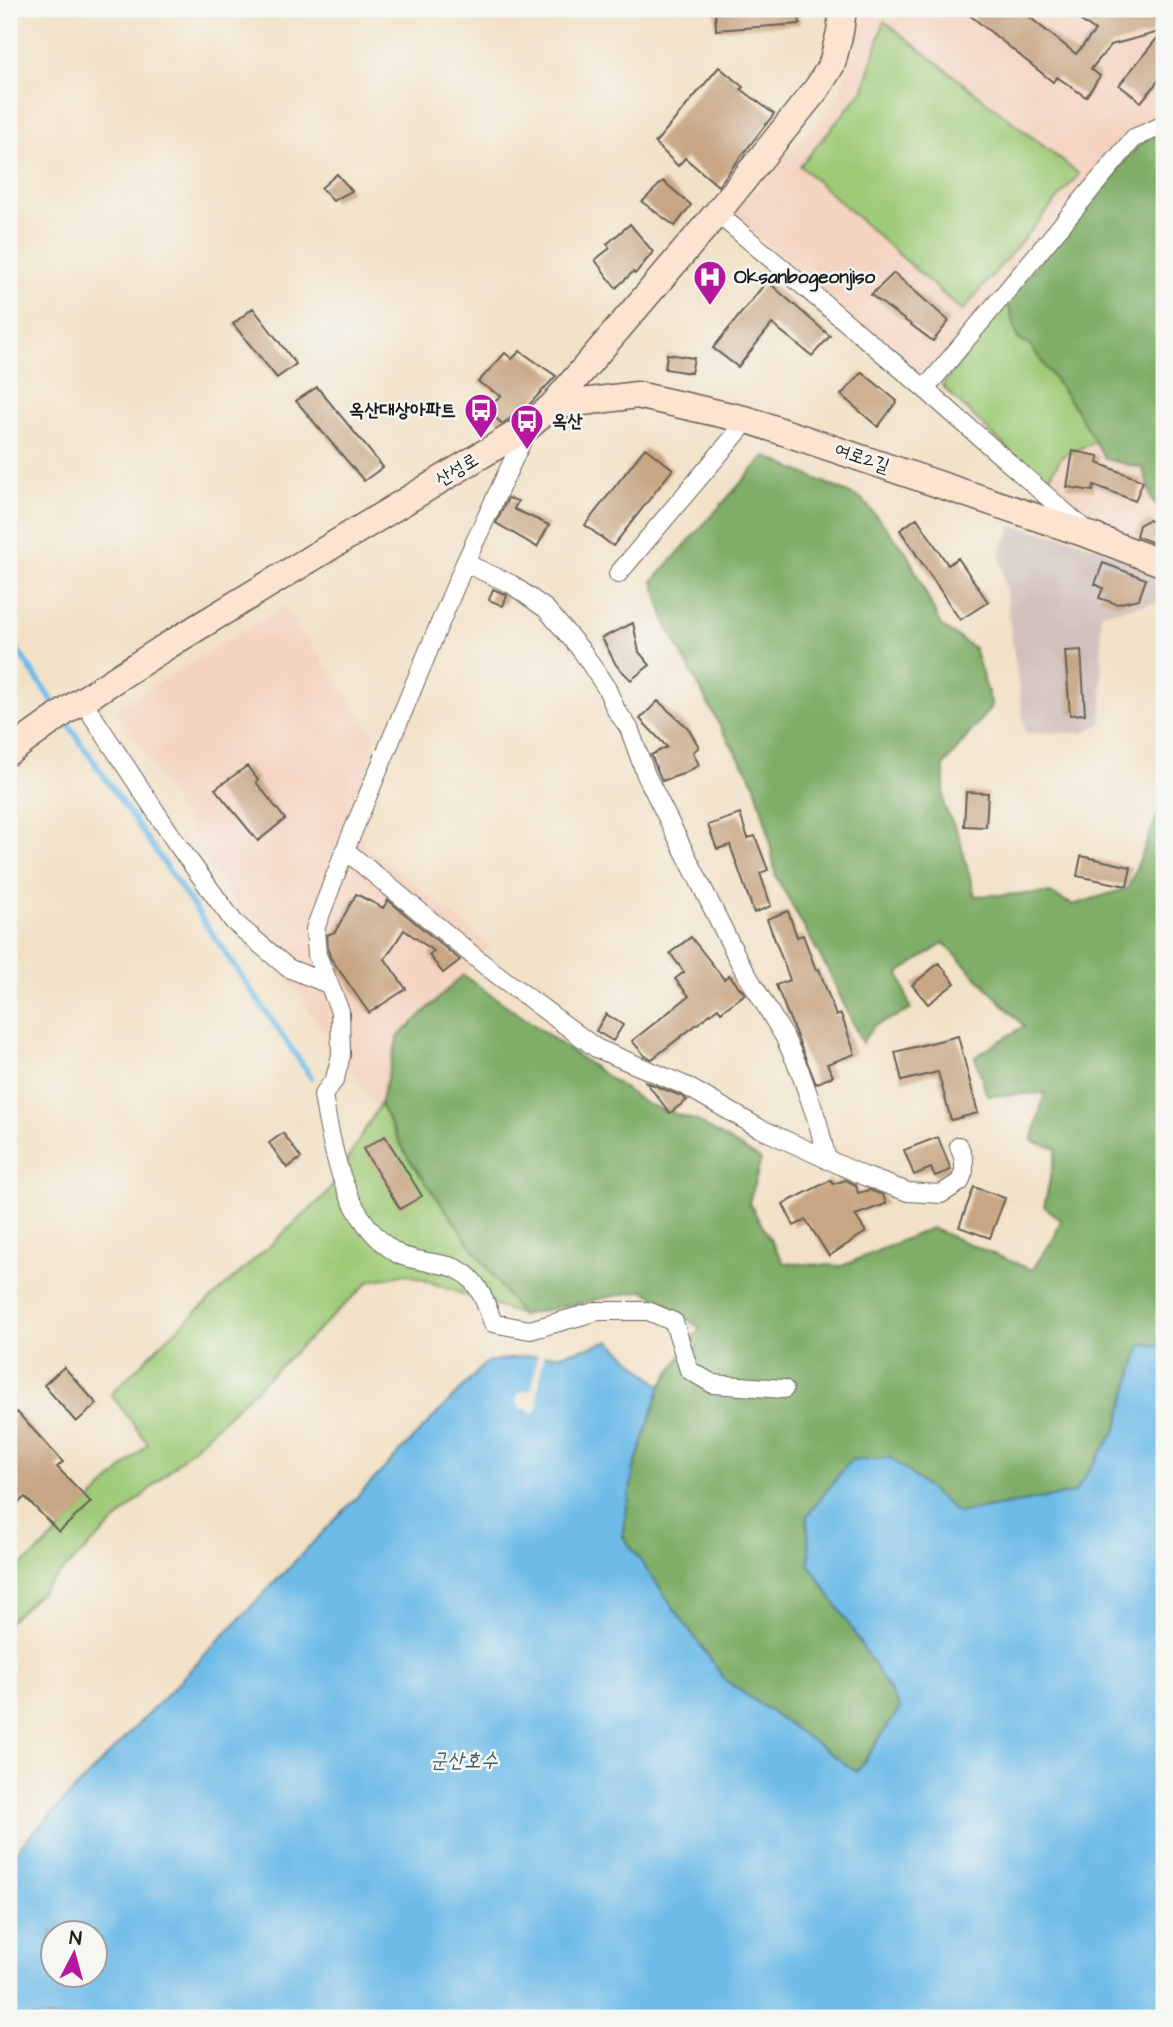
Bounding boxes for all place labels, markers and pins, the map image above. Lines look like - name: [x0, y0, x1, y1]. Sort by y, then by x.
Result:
- hospital icon: Oksanbogeonjiso: [691, 258, 729, 307]
- place label: Oksanbogeonjiso: [734, 264, 876, 292]
- bus stop icon: 옥산대상아파트: [462, 391, 500, 440]
- place label: 옥산대상아파트: [349, 397, 456, 424]
- bus stop icon: 옥산: [508, 402, 546, 451]
- place label: 옥산: [552, 408, 583, 435]

